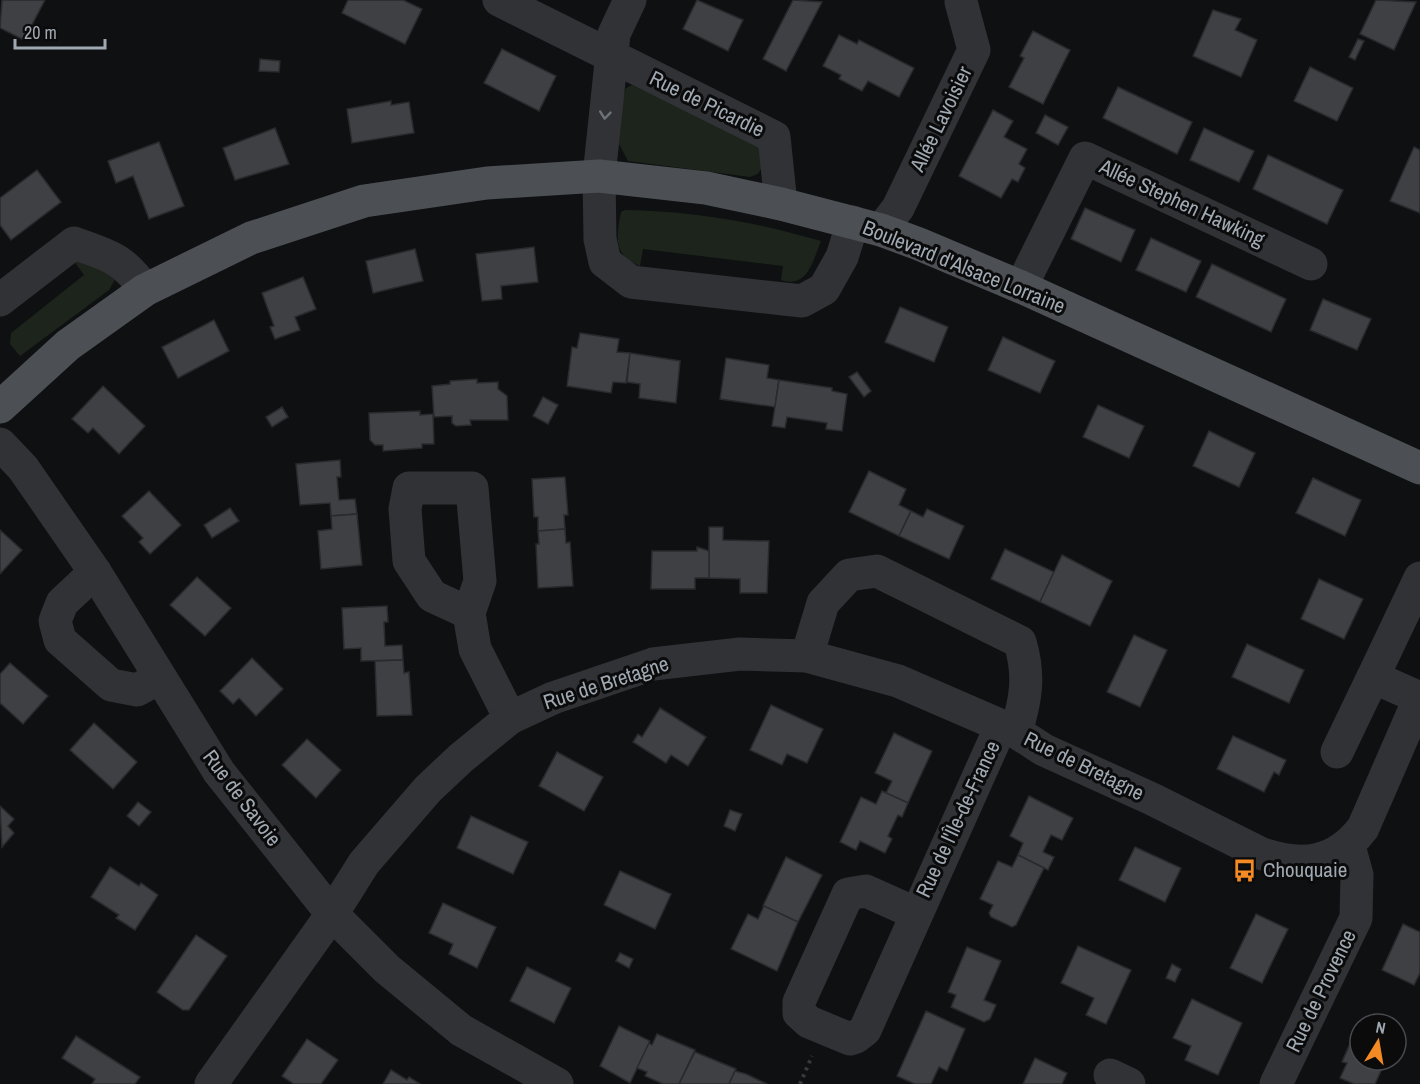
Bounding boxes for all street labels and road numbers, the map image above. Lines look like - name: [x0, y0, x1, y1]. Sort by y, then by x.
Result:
- street label: Allée Lavoisier: [902, 61, 979, 177]
- street label: Rue de Picardie: [645, 63, 770, 144]
- street label: Allée Stephen Hawking: [1094, 151, 1270, 254]
- street label: Boulevard d'Alsace Lorraine: [859, 213, 1070, 320]
- street label: Rue de Bretagne: [539, 649, 672, 716]
- street label: Rue de Bretagne: [1019, 724, 1149, 807]
- street label: Rue de l'Île-de-France: [909, 736, 1007, 902]
- street label: Rue de Savoie: [197, 743, 288, 852]
- street label: Rue de Provence: [1278, 925, 1363, 1057]

